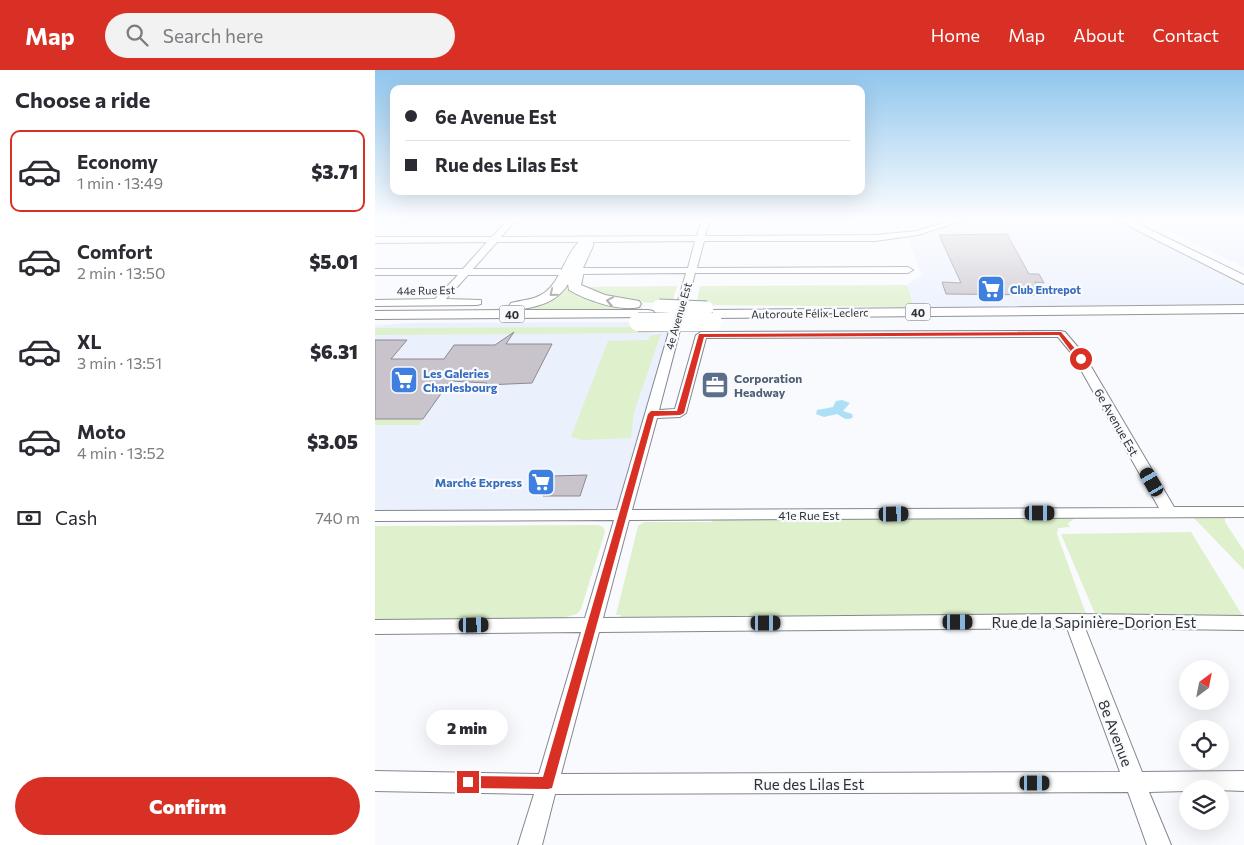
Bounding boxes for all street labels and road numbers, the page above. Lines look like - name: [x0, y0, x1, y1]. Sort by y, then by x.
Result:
- street label: 4e Avenue Est: [662, 280, 694, 351]
- street label: 44e Rue Est: [397, 283, 456, 297]
- road number: 40: [905, 303, 931, 320]
- road number: 40: [499, 305, 525, 322]
- street label: Autoroute Félix-Leclerc: [751, 305, 869, 321]
- street label: 6e Avenue Est: [1092, 386, 1142, 458]
- street label: 41e Rue Est: [778, 508, 840, 522]
- street label: Rue de la Sapinière-Dorion Est: [992, 613, 1196, 631]
- street label: 8e Avenue: [1095, 697, 1137, 769]
- street label: Rue des Lilas Est: [754, 775, 865, 793]

